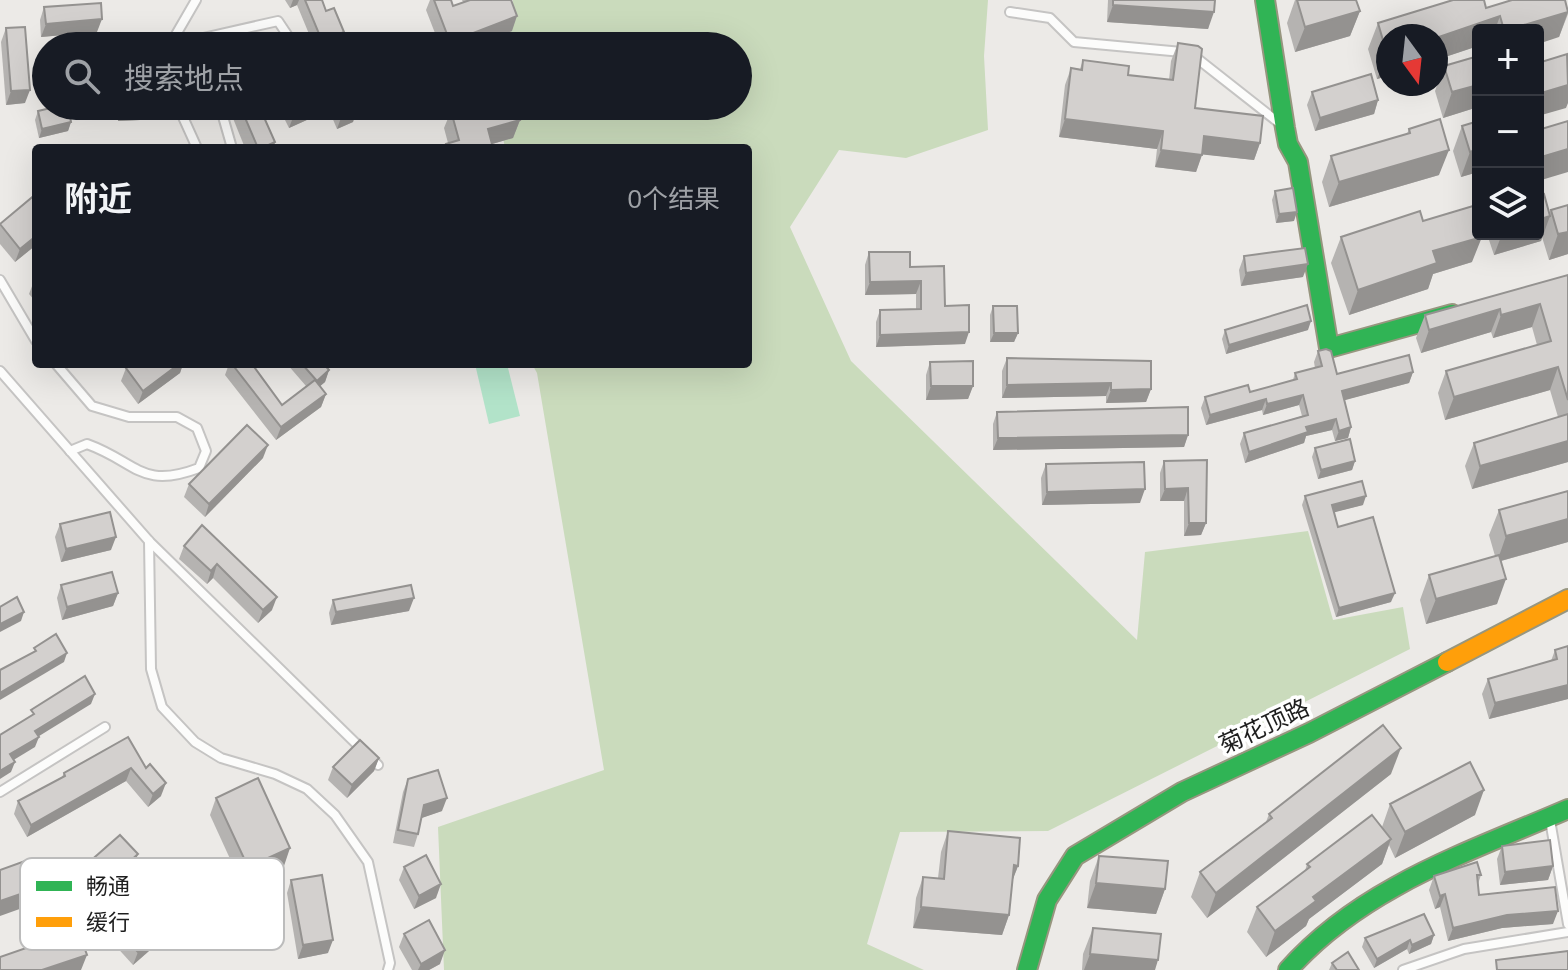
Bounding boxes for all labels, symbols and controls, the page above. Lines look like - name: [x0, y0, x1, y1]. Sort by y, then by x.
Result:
- north arrow: [1376, 24, 1448, 96]
- map controls: [1472, 24, 1544, 240]
- button: +: [1472, 24, 1544, 96]
- search box: [32, 32, 752, 120]
- icon: search: [60, 54, 104, 98]
- text: 搜索地点: [124, 62, 244, 95]
- button: −: [1472, 96, 1544, 168]
- button: layers: [1472, 168, 1544, 240]
- text: 附近: [64, 180, 132, 218]
- text: 0个结果: [628, 184, 720, 214]
- street label: 菊花顶路: [1215, 693, 1313, 759]
- legend: [20, 858, 284, 950]
- text: 畅通: [86, 874, 130, 899]
- text: 缓行: [86, 910, 130, 935]

